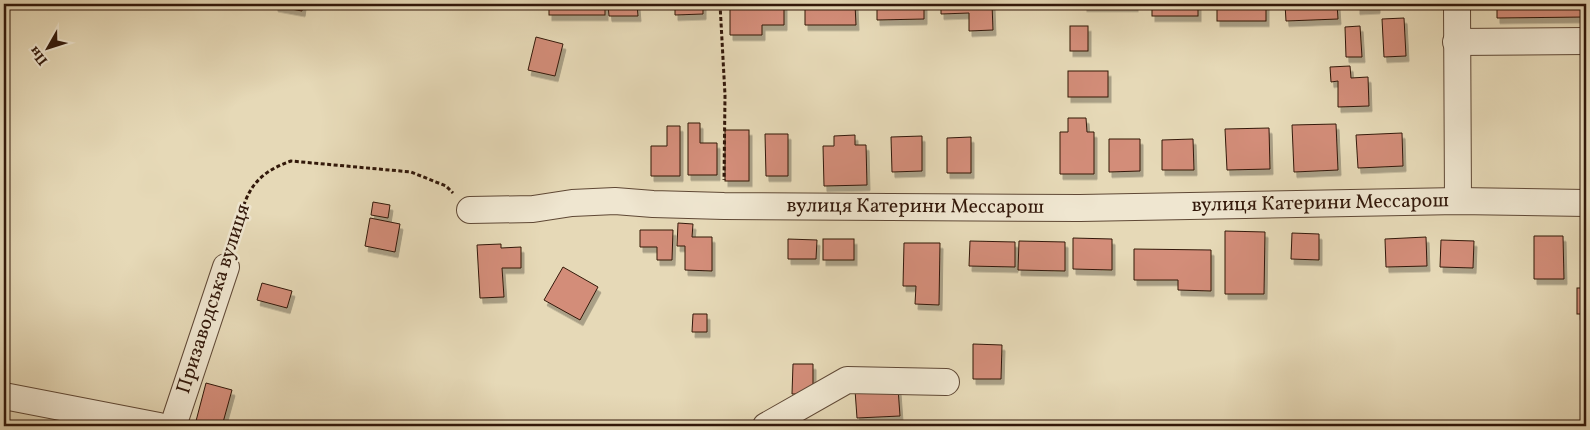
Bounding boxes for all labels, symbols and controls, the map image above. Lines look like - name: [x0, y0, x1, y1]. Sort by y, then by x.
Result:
- north arrow: [22, 22, 72, 72]
- text: Пн: [25, 42, 53, 69]
- street label: вулиця Катерини Мессарош: [1191, 187, 1449, 220]
- street label: вулиця Катерини Мессарош: [787, 192, 1044, 222]
- street label: Призаводська вулиця: [170, 201, 258, 397]

